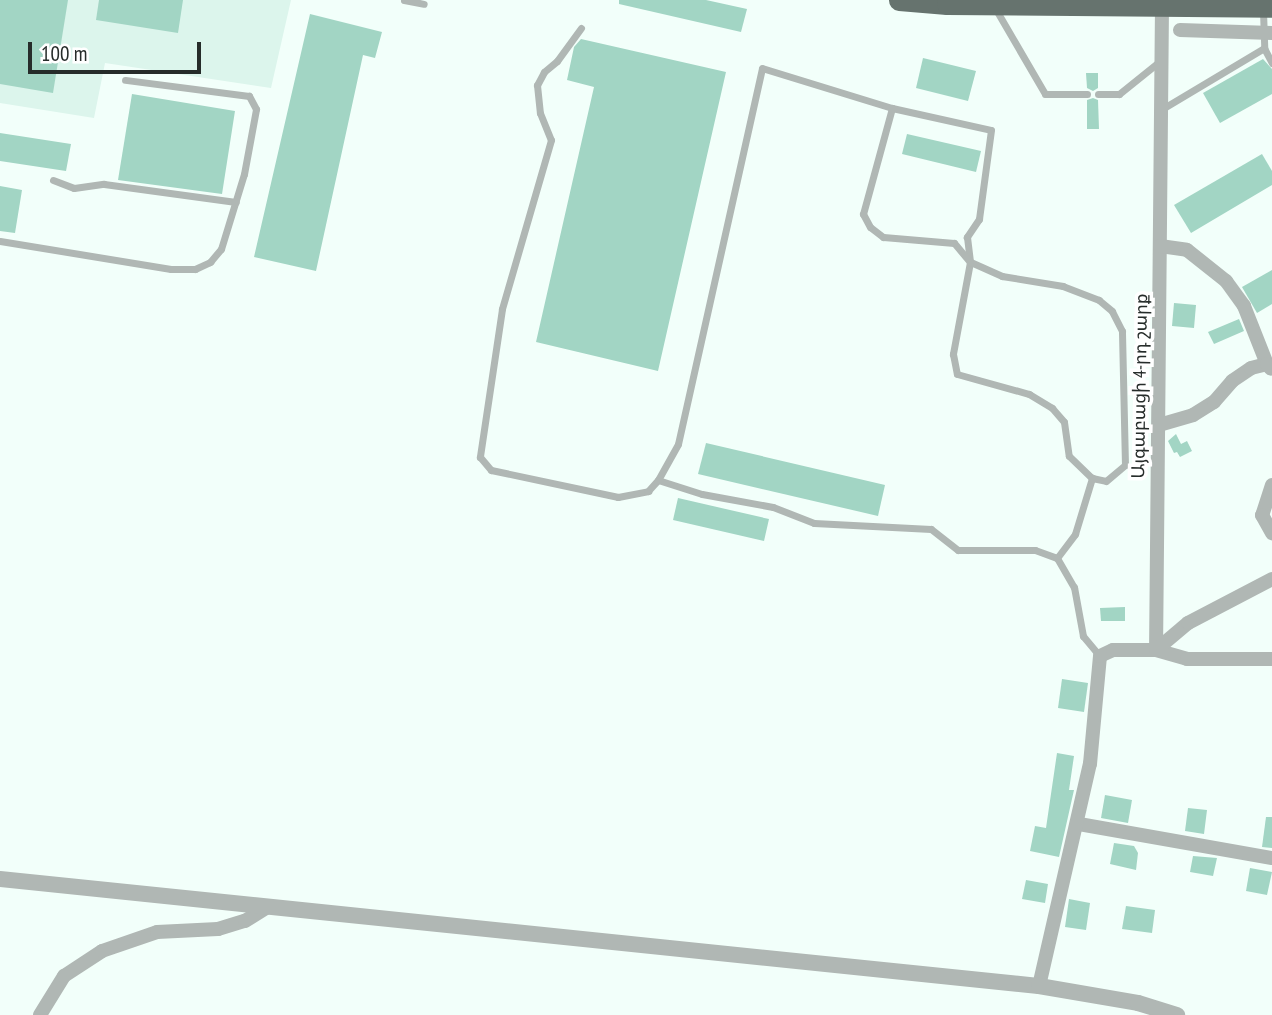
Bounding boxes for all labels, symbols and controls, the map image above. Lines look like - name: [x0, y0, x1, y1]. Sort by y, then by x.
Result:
- scale bar: [32, 28, 205, 72]
- text: 100 m: [41, 40, 87, 67]
- street label: Այգաբացի 4-րդ շարք: [1128, 293, 1152, 479]

